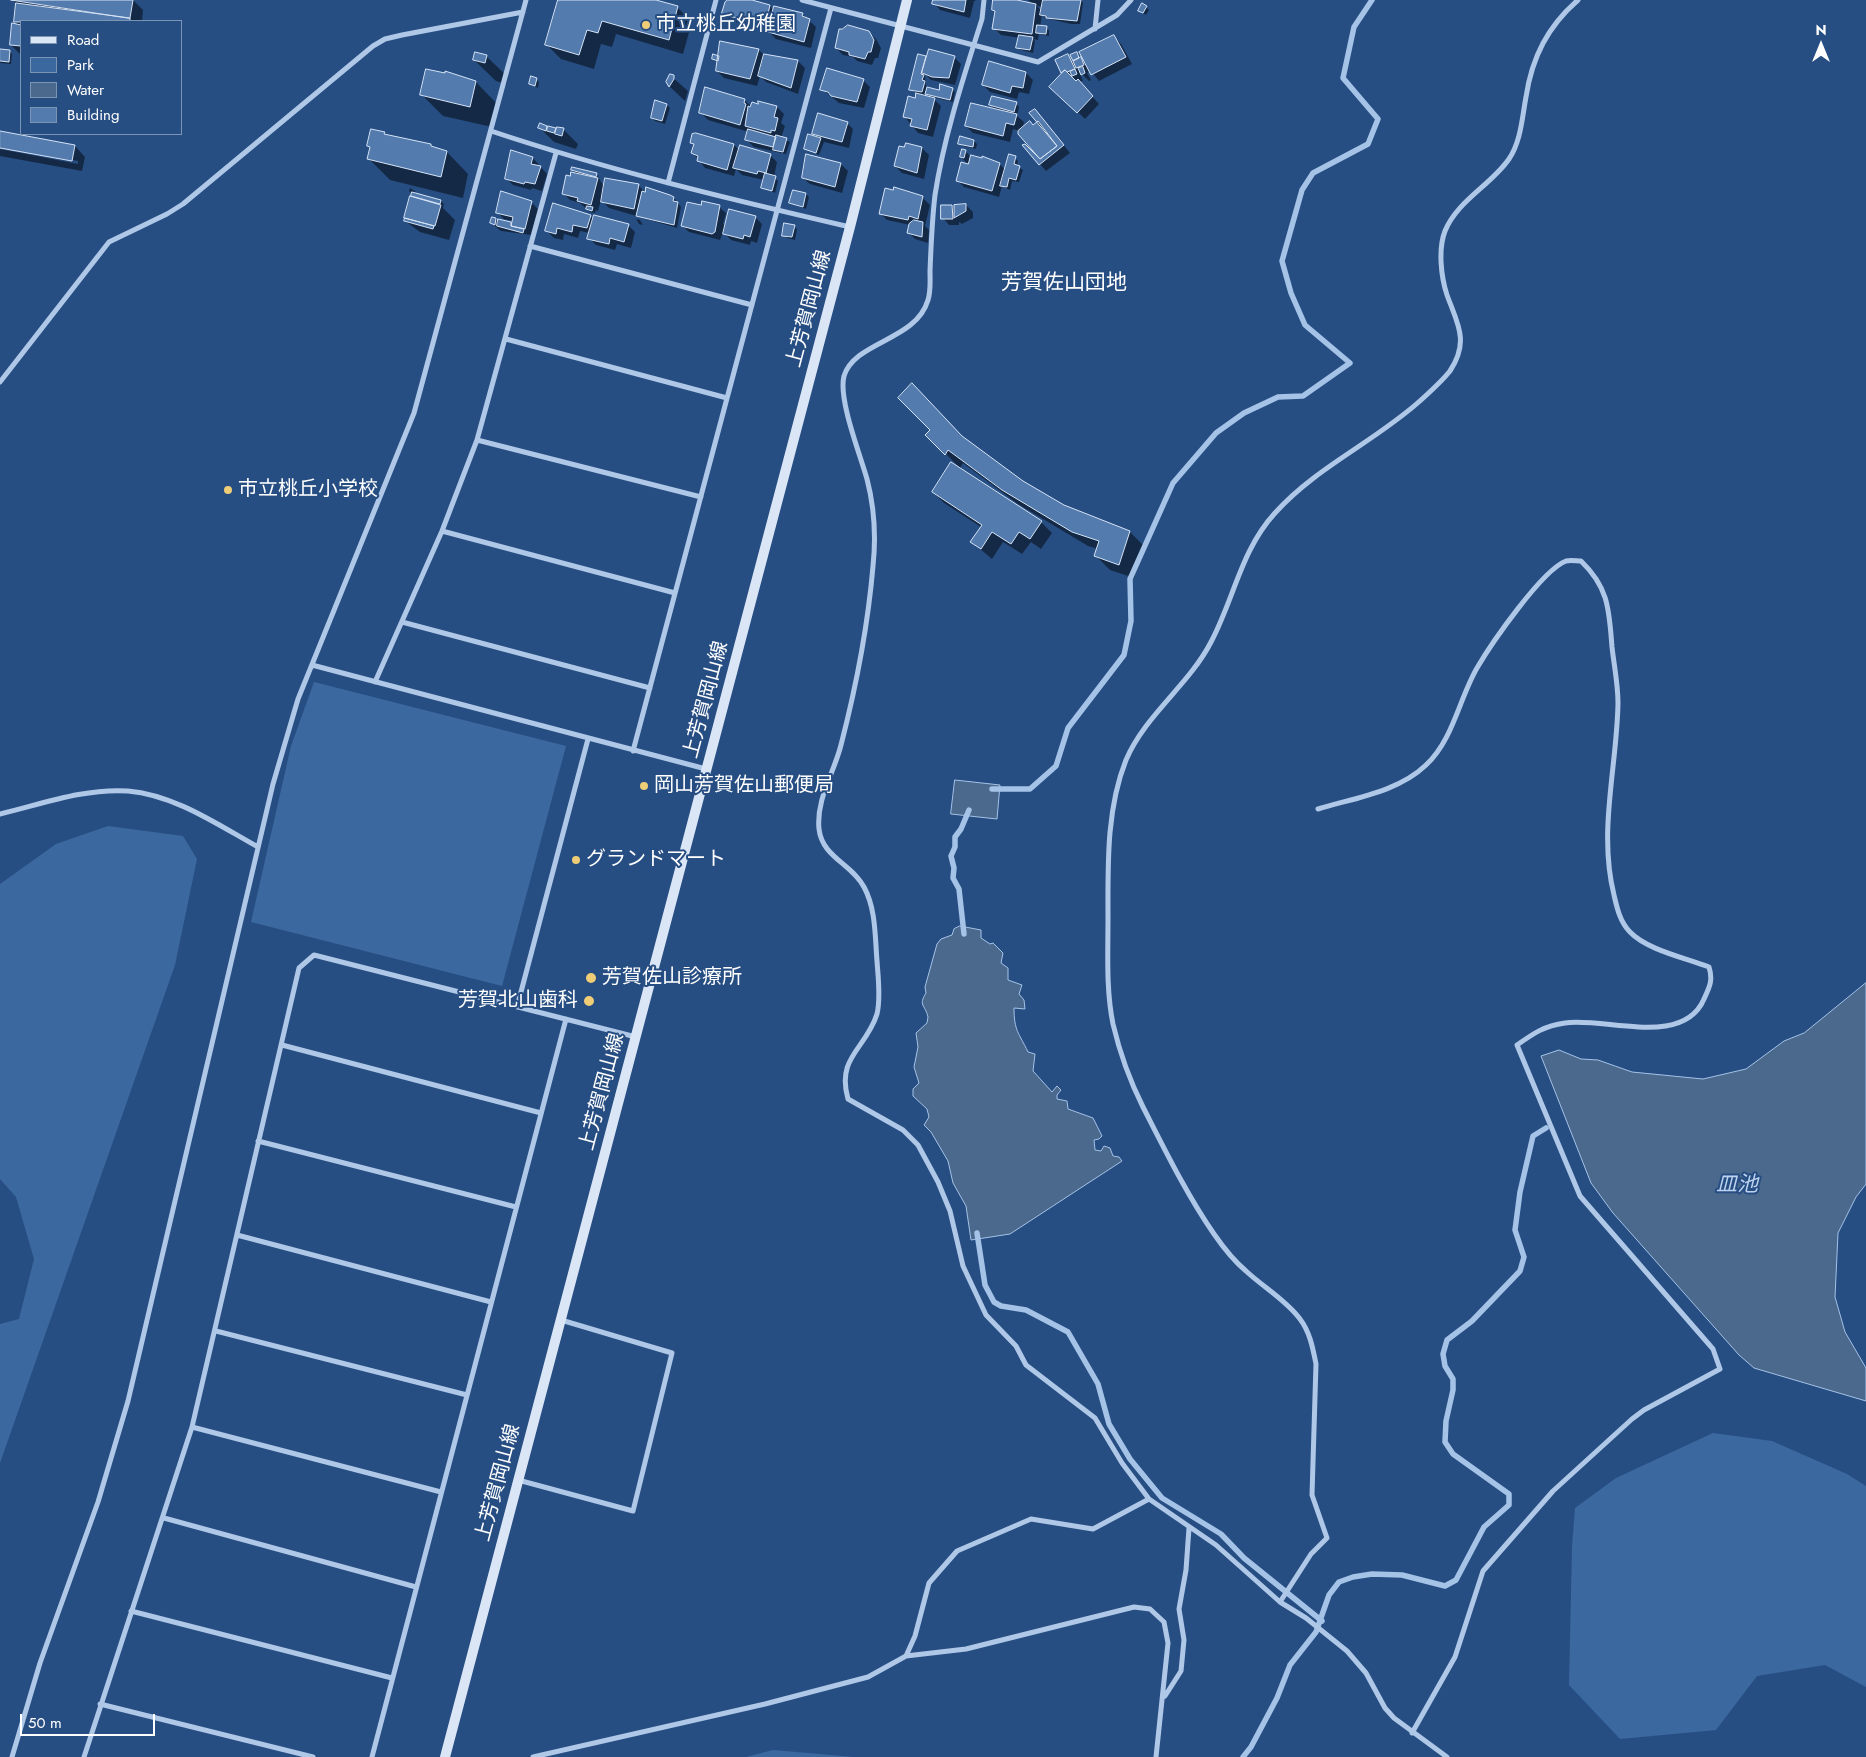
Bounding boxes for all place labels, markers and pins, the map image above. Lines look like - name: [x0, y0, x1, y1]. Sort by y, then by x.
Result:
- place label: 市立桃丘幼稚園: [656, 13, 796, 37]
- marker: 市立桃丘幼稚園: [640, 19, 652, 31]
- place label: 市立桃丘小学校: [238, 478, 378, 502]
- marker: 市立桃丘小学校: [222, 484, 234, 496]
- place label: 岡山芳賀佐山郵便局: [654, 774, 834, 798]
- marker: 岡山芳賀佐山郵便局: [638, 780, 650, 792]
- place label: グランドマート: [586, 848, 726, 872]
- marker: グランドマート: [570, 854, 582, 866]
- place label: 芳賀佐山診療所: [602, 966, 742, 990]
- marker: 芳賀佐山診療所: [584, 971, 598, 985]
- place label: 芳賀北山歯科: [458, 989, 578, 1013]
- marker: 芳賀北山歯科: [582, 994, 596, 1008]

